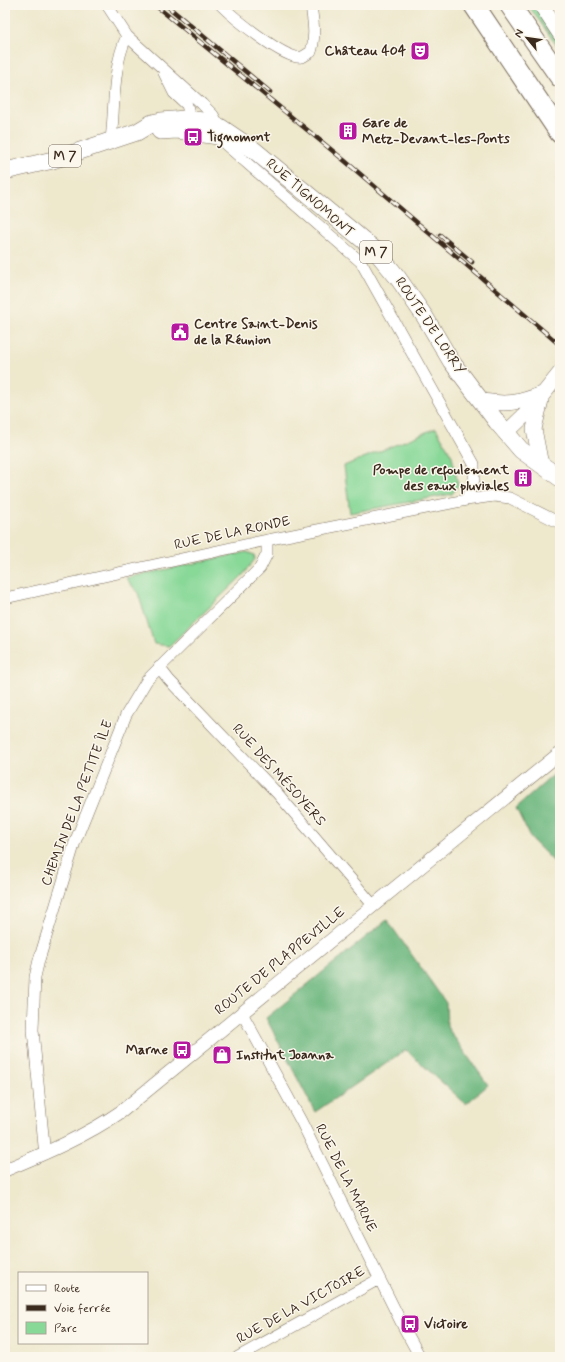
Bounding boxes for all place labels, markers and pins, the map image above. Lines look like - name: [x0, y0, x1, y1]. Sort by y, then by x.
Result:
- theatre icon: Château 404: [409, 40, 431, 62]
- place label: Château 404: [325, 42, 407, 60]
- place label: Gare de Metz-Devant-les-Ponts: [362, 114, 511, 148]
- building icon: Gare de Metz-Devant-les-Ponts: [337, 120, 359, 142]
- bus stop icon: Tignomont: [182, 126, 204, 148]
- place label: Tignomont: [207, 128, 271, 149]
- place label: Centre Saint-Denis de la Réunion: [194, 315, 318, 349]
- public building icon: Centre Saint-Denis de la Réunion: [169, 321, 191, 343]
- place label: Pompe de refoulement des eaux pluviales: [373, 461, 510, 495]
- building icon: Pompe de refoulement des eaux pluviales: [512, 467, 534, 489]
- bus stop icon: Marne: [171, 1039, 193, 1061]
- place label: Marne: [126, 1041, 168, 1059]
- shop icon: Institut Joanna: [211, 1044, 233, 1066]
- place label: Institut Joanna: [236, 1046, 334, 1064]
- bus stop icon: Victoire: [399, 1313, 421, 1335]
- place label: Victoire: [424, 1315, 468, 1333]

